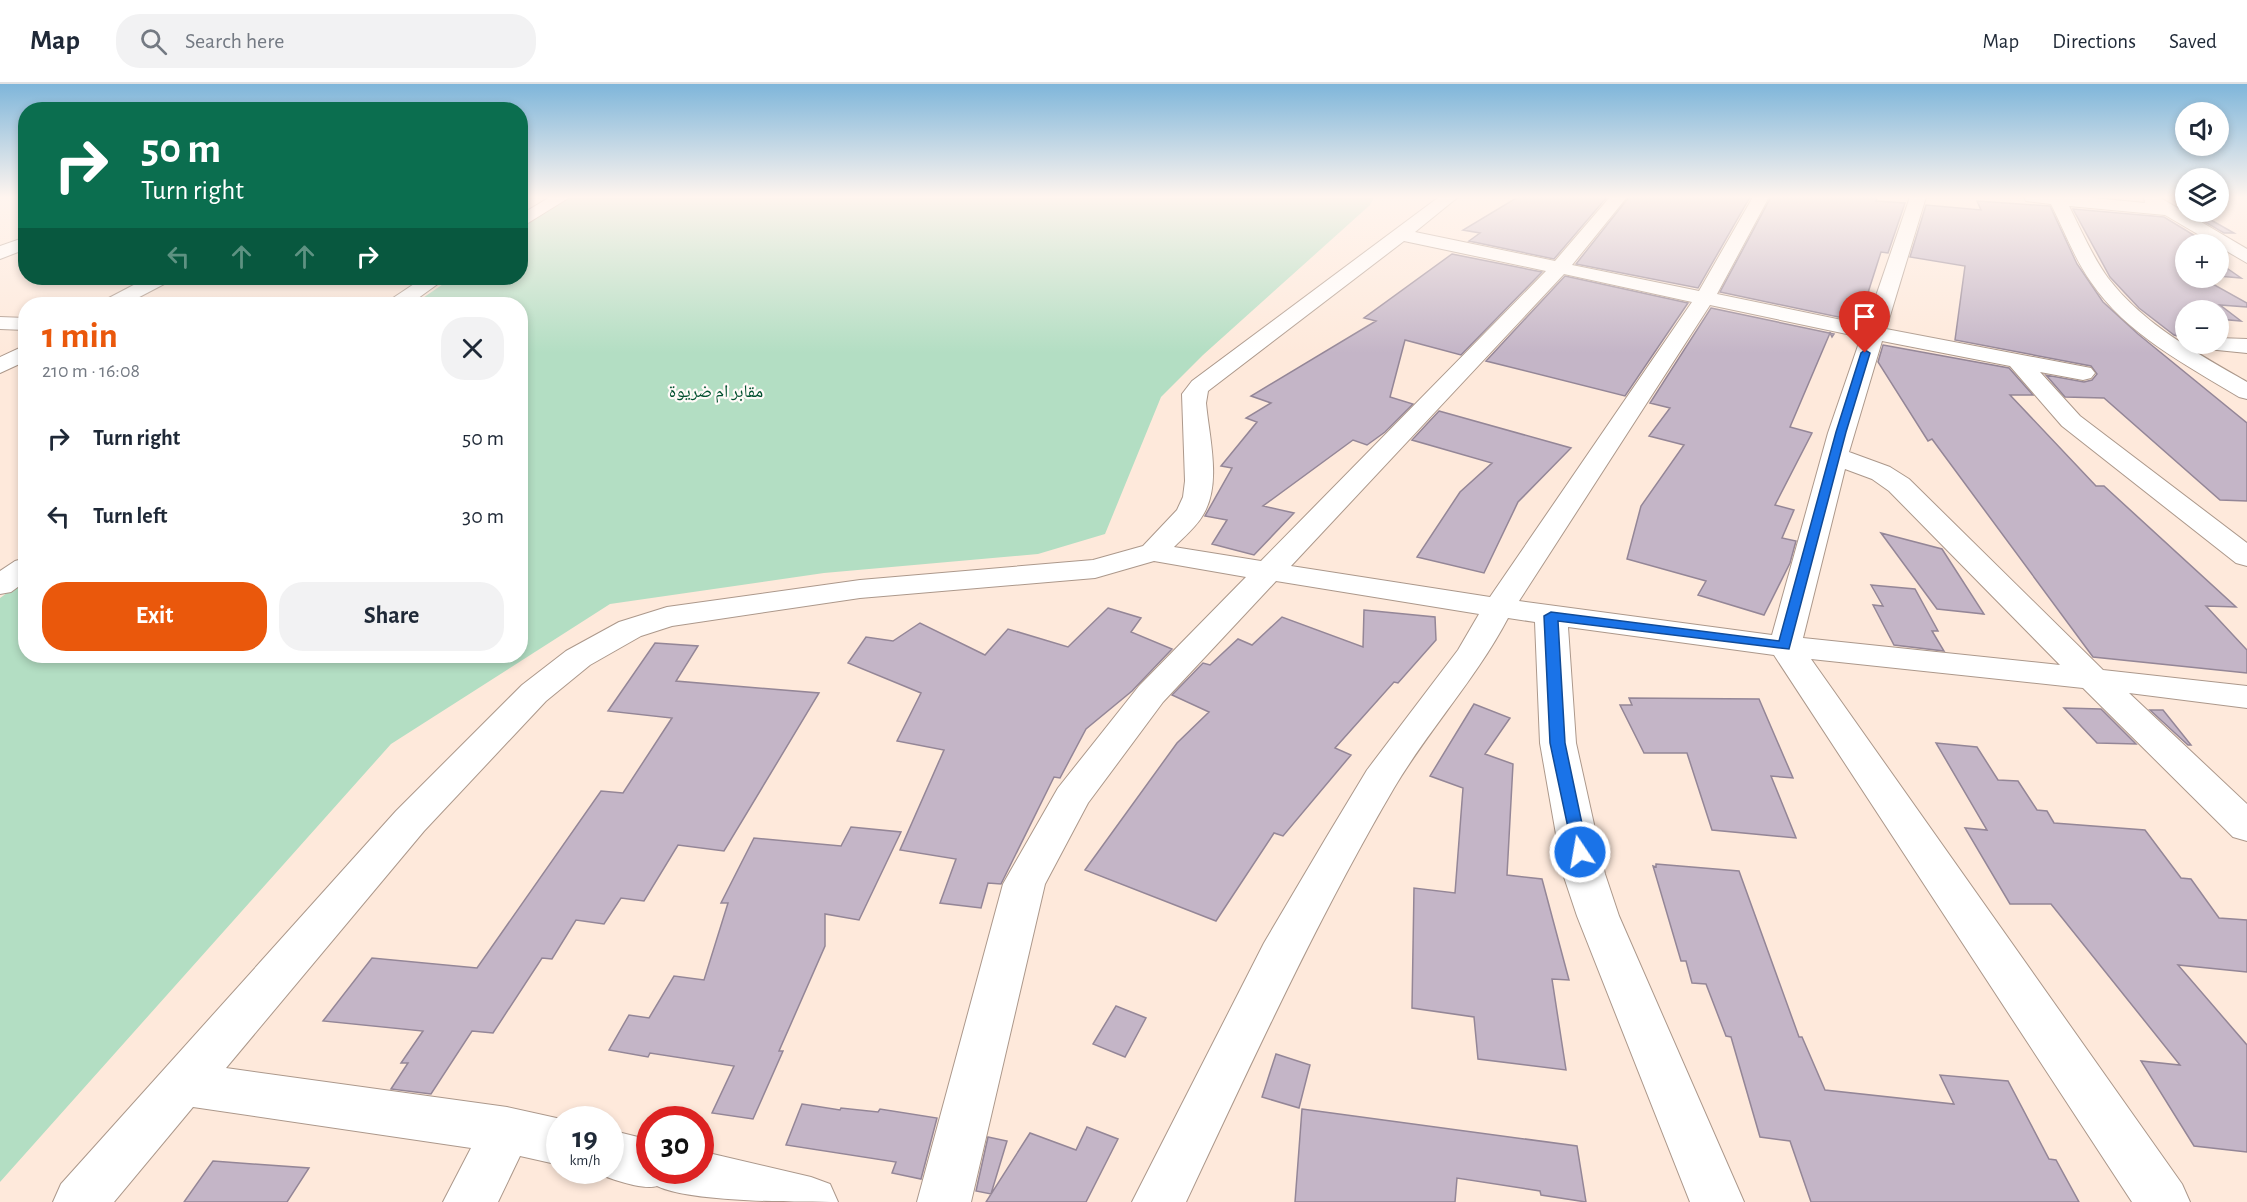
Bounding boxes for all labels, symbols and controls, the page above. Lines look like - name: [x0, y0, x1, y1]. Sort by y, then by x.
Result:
- search box: [116, 14, 536, 68]
- icon: search: [137, 25, 170, 58]
- text: Map: [30, 27, 80, 55]
- text: Search here: [185, 30, 284, 52]
- text: Map: [1983, 31, 2019, 52]
- text: Directions: [2052, 31, 2136, 52]
- text: Saved: [2169, 31, 2217, 52]
- map controls: [2175, 102, 2229, 354]
- button: sound: [2175, 102, 2229, 156]
- icon: right: [42, 126, 120, 204]
- text: 50 m: [141, 128, 221, 170]
- button: layers: [2175, 168, 2229, 222]
- text: Turn right: [141, 177, 244, 204]
- button: +: [2175, 234, 2229, 288]
- icon: left: [162, 240, 195, 273]
- icon: ahead: [225, 240, 258, 273]
- icon: ahead: [288, 240, 321, 273]
- icon: right: [351, 240, 384, 273]
- pin: [1839, 291, 1890, 353]
- icon: arrive: [1848, 300, 1881, 333]
- button: −: [2175, 300, 2229, 354]
- button: close: [441, 317, 504, 380]
- text: 1 min: [42, 318, 118, 354]
- text: 210 m · 16:08: [42, 361, 140, 381]
- park label: مقابر ام ضريوة: [669, 383, 763, 403]
- icon: right: [42, 422, 75, 455]
- text: Turn right: [93, 427, 180, 449]
- text: 50 m: [462, 427, 504, 449]
- icon: left: [42, 500, 75, 533]
- text: Turn left: [93, 505, 167, 527]
- text: 30 m: [462, 505, 504, 527]
- button: Exit: [42, 582, 267, 651]
- button: Share: [279, 582, 504, 651]
- position arrow: [1548, 820, 1612, 884]
- speed limit sign: 30: [636, 1106, 714, 1184]
- text: 19: [572, 1123, 598, 1153]
- text: km/h: [570, 1153, 600, 1168]

